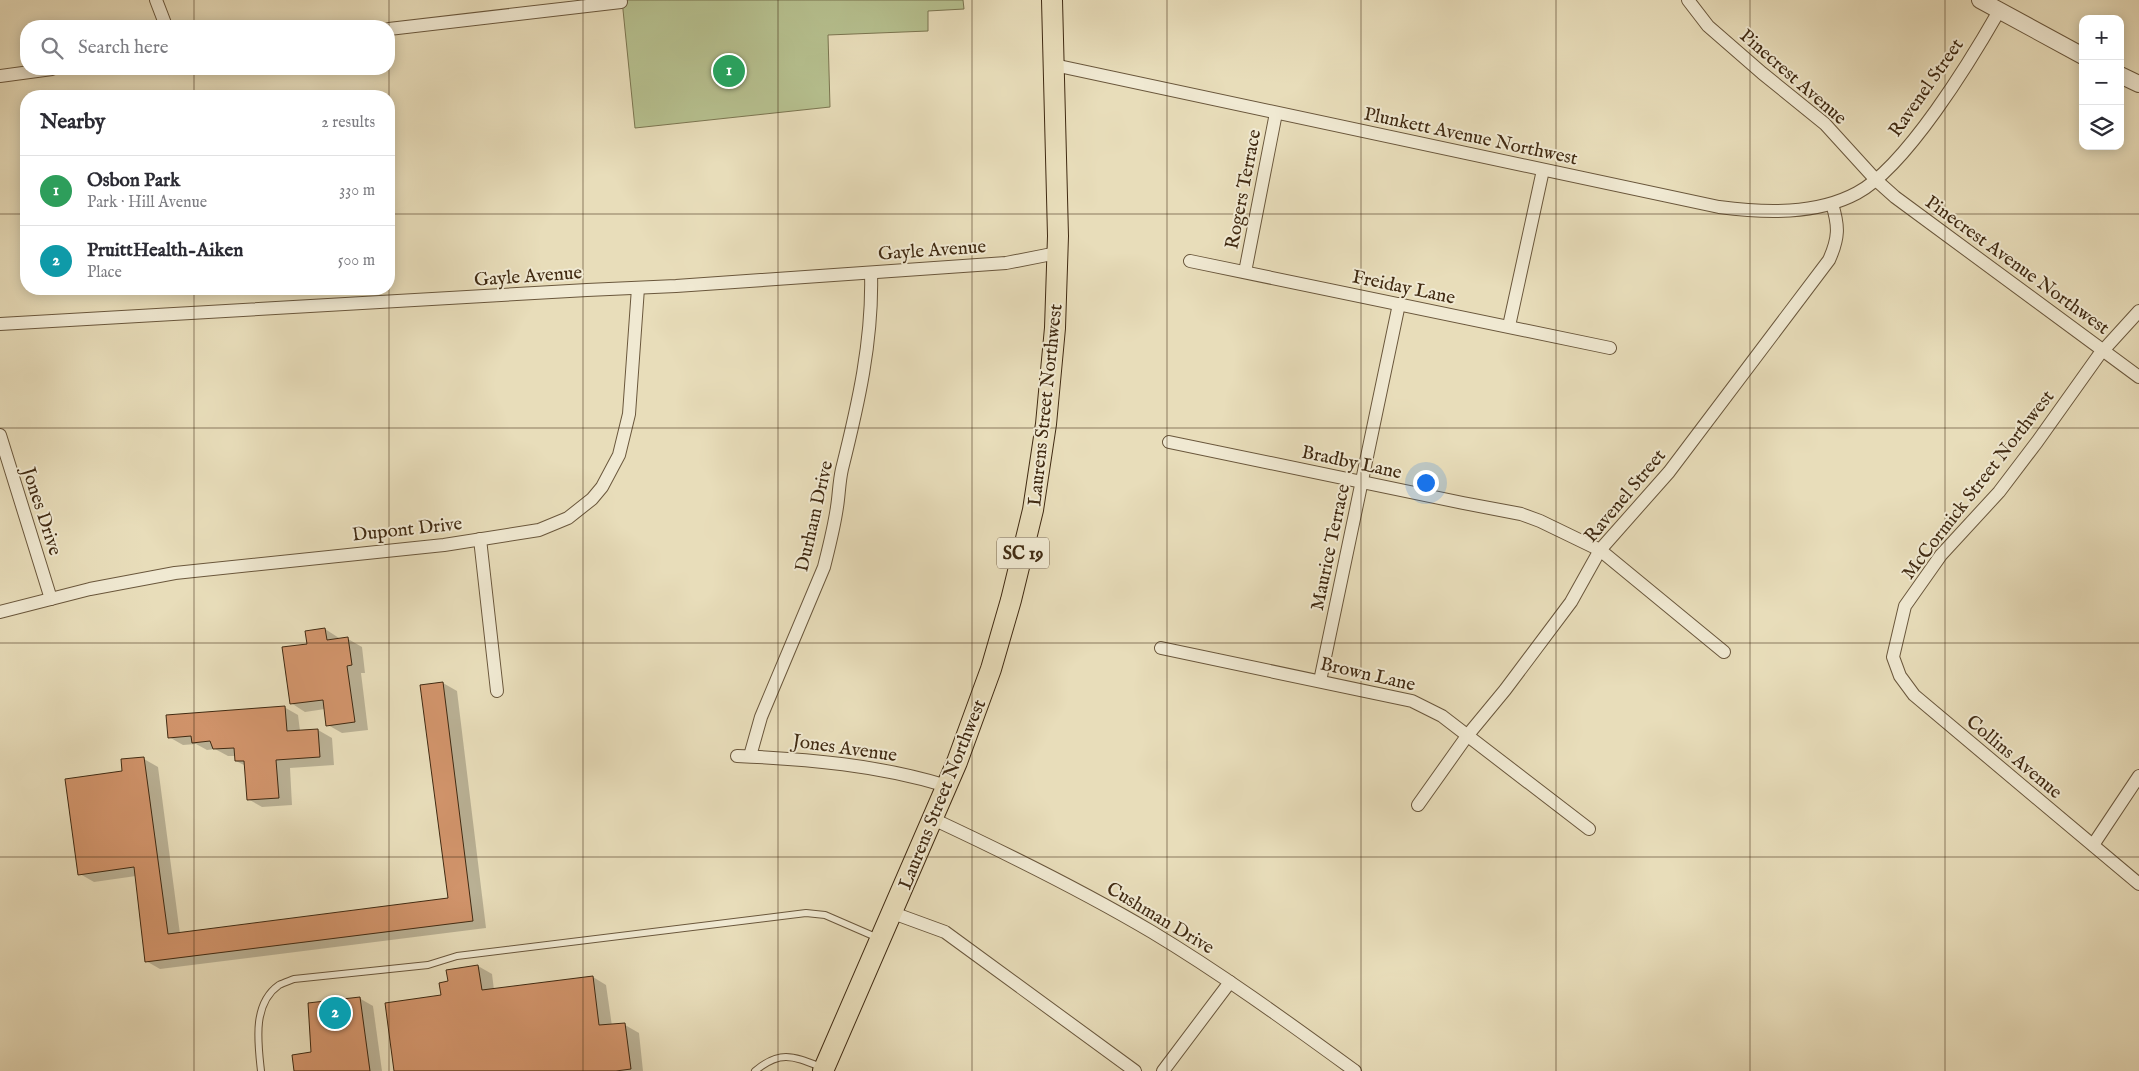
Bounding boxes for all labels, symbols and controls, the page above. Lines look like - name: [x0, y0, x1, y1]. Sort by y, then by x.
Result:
- map controls: [2079, 15, 2124, 150]
- button: +: [2079, 15, 2124, 60]
- search box: [20, 20, 395, 75]
- street label: Pinecrest Avenue: [1734, 24, 1851, 131]
- icon: search: [38, 34, 66, 62]
- street label: Ravenel Street: [1884, 34, 1970, 142]
- text: Search here: [78, 36, 169, 60]
- pin: 1: [713, 52, 745, 90]
- button: −: [2079, 60, 2124, 105]
- street label: Plunkett Avenue Northwest: [1361, 103, 1580, 171]
- button: layers: [2079, 105, 2124, 150]
- text: Nearby: [40, 109, 105, 136]
- text: 2 results: [321, 113, 375, 133]
- street label: Rogers Terrace: [1221, 127, 1267, 251]
- text: Osbon Park: [87, 169, 180, 193]
- text: 1: [53, 181, 59, 201]
- text: 330 m: [339, 181, 375, 201]
- street label: Pinecrest Avenue Northwest: [1920, 191, 2114, 341]
- text: Park · Hill Avenue: [87, 193, 207, 213]
- street label: Gayle Avenue: [877, 235, 987, 267]
- text: PruittHealth-Aiken: [87, 239, 243, 263]
- text: 2: [52, 251, 60, 271]
- text: 500 m: [338, 251, 375, 271]
- street label: Gayle Avenue: [473, 261, 583, 293]
- text: Place: [87, 263, 122, 283]
- street label: Freiday Lane: [1350, 265, 1458, 311]
- street label: Laurens Street Northwest: [1023, 302, 1069, 508]
- street label: McCormick Street Northwest: [1897, 385, 2060, 585]
- street label: Bradby Lane: [1299, 441, 1404, 485]
- street label: Ravenel Street: [1579, 444, 1672, 548]
- street label: Durham Drive: [790, 458, 839, 574]
- street label: Jones Drive: [15, 463, 67, 559]
- your location: [1413, 470, 1439, 496]
- street label: Maurice Terrace: [1306, 482, 1356, 613]
- street label: Dupont Drive: [351, 512, 464, 548]
- road number: SC 19: [997, 538, 1049, 568]
- street label: Brown Lane: [1318, 652, 1418, 698]
- street label: Laurens Street Northwest: [894, 696, 992, 893]
- street label: Collins Avenue: [1961, 710, 2067, 805]
- street label: Jones Avenue: [789, 730, 899, 768]
- street label: Cushman Drive: [1102, 877, 1219, 960]
- pin: 2: [319, 994, 351, 1032]

